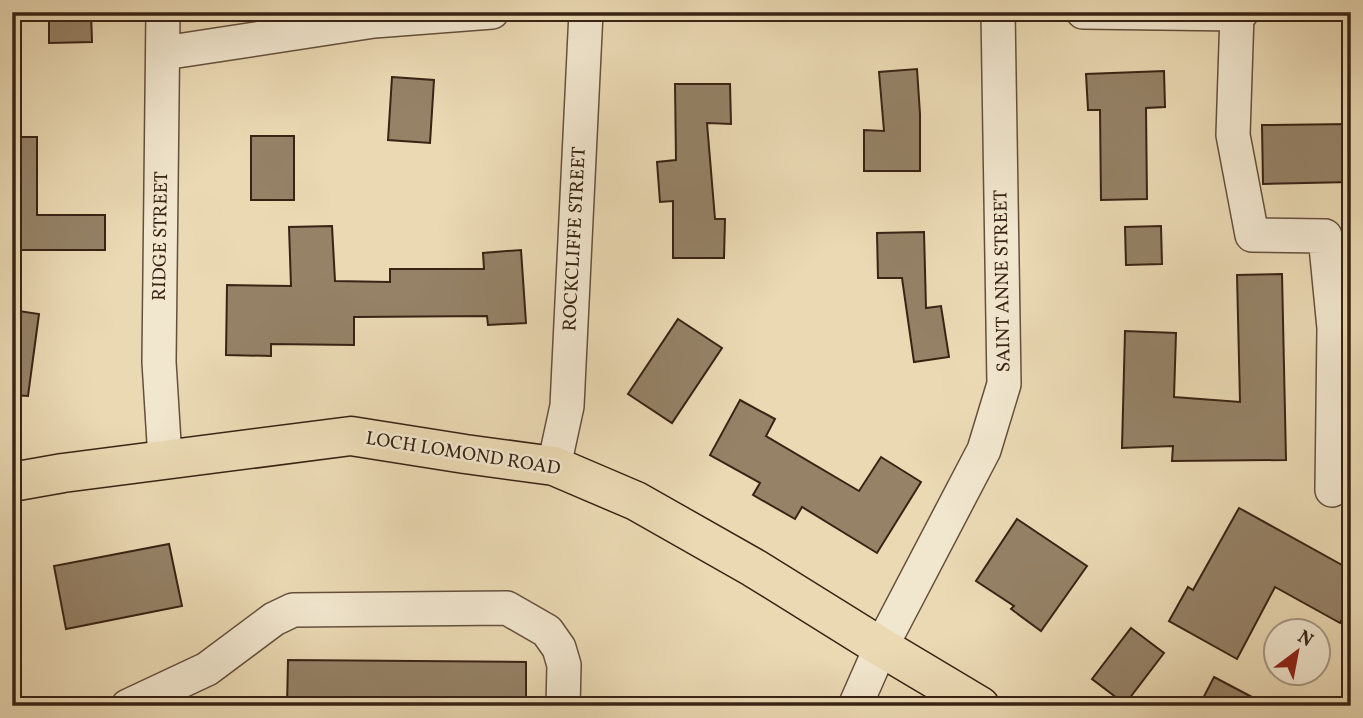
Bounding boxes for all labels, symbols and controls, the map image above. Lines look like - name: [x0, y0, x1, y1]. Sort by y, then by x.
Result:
- street label: ROCKCLIFFE STREET: [557, 146, 593, 332]
- street label: RIDGE STREET: [147, 171, 175, 301]
- street label: SAINT ANNE STREET: [988, 189, 1018, 373]
- street label: LOCH LOMOND ROAD: [364, 426, 562, 482]
- north arrow: [1262, 616, 1332, 686]
- text: N: [1292, 625, 1318, 654]

